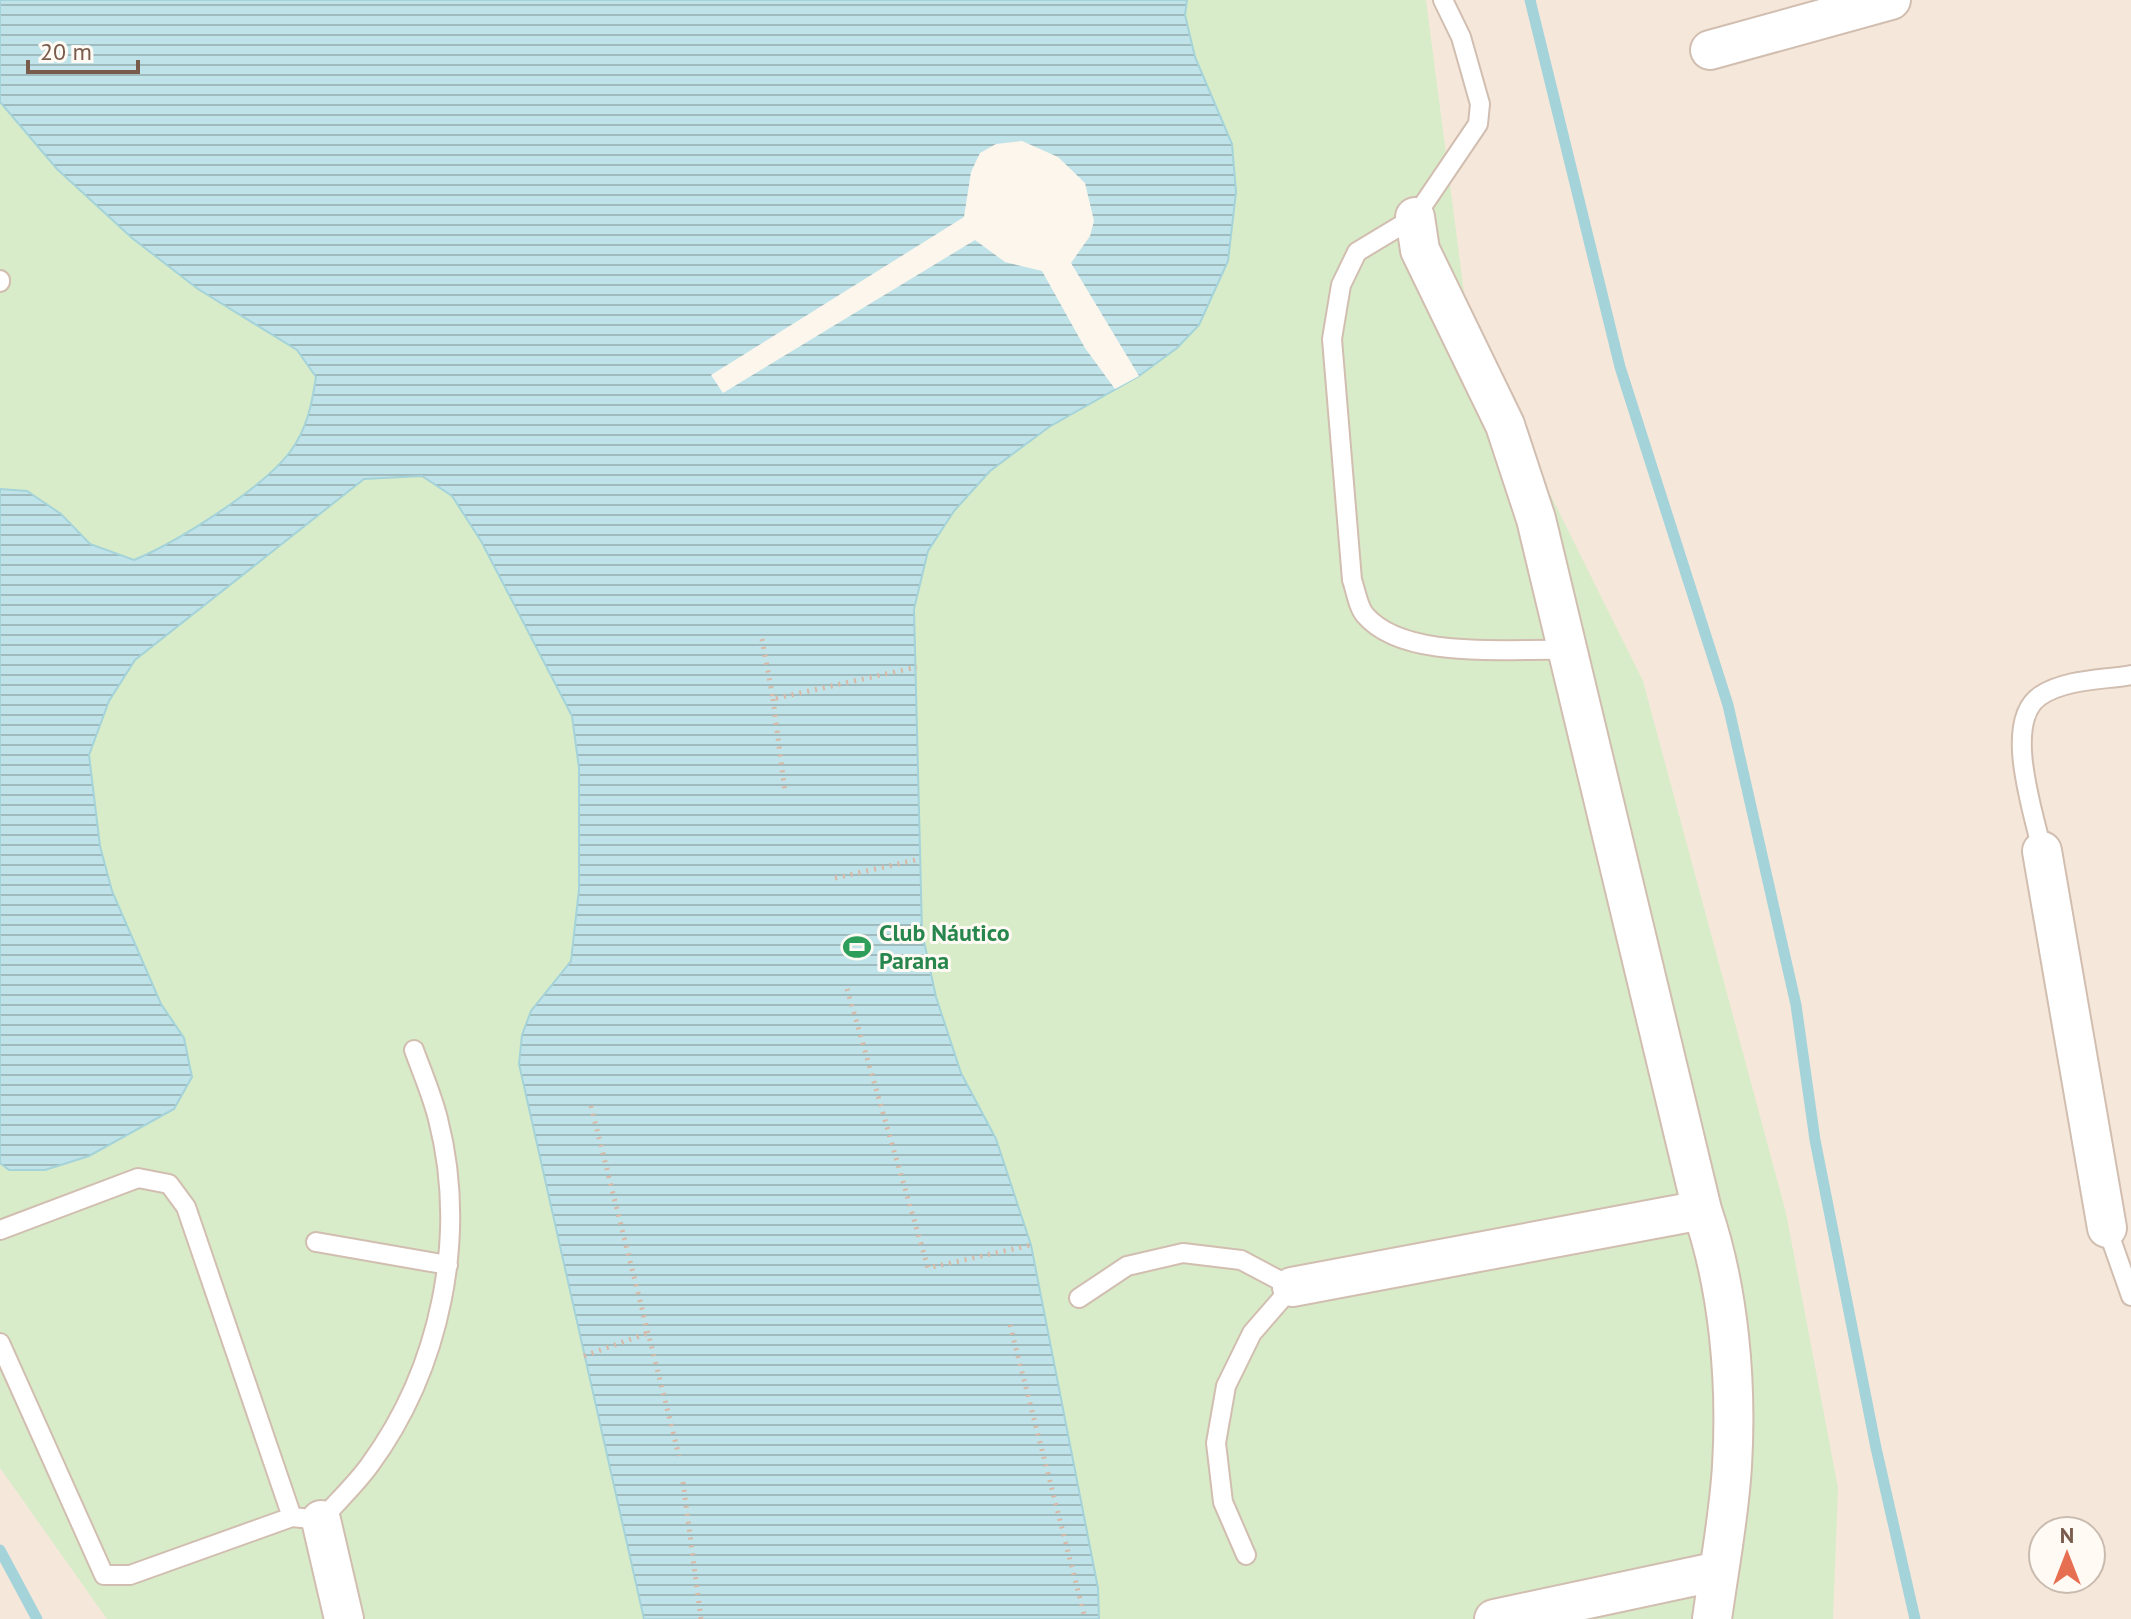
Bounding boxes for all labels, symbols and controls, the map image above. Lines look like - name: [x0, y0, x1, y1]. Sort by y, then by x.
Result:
- scale bar: [28, 24, 138, 74]
- text: 20 m: [40, 36, 92, 67]
- place label: Club Náutico Parana: [879, 917, 1010, 976]
- sports icon: Club Náutico Parana: [842, 932, 872, 962]
- north arrow: [2027, 1515, 2107, 1595]
- text: N: [2060, 1521, 2074, 1549]

